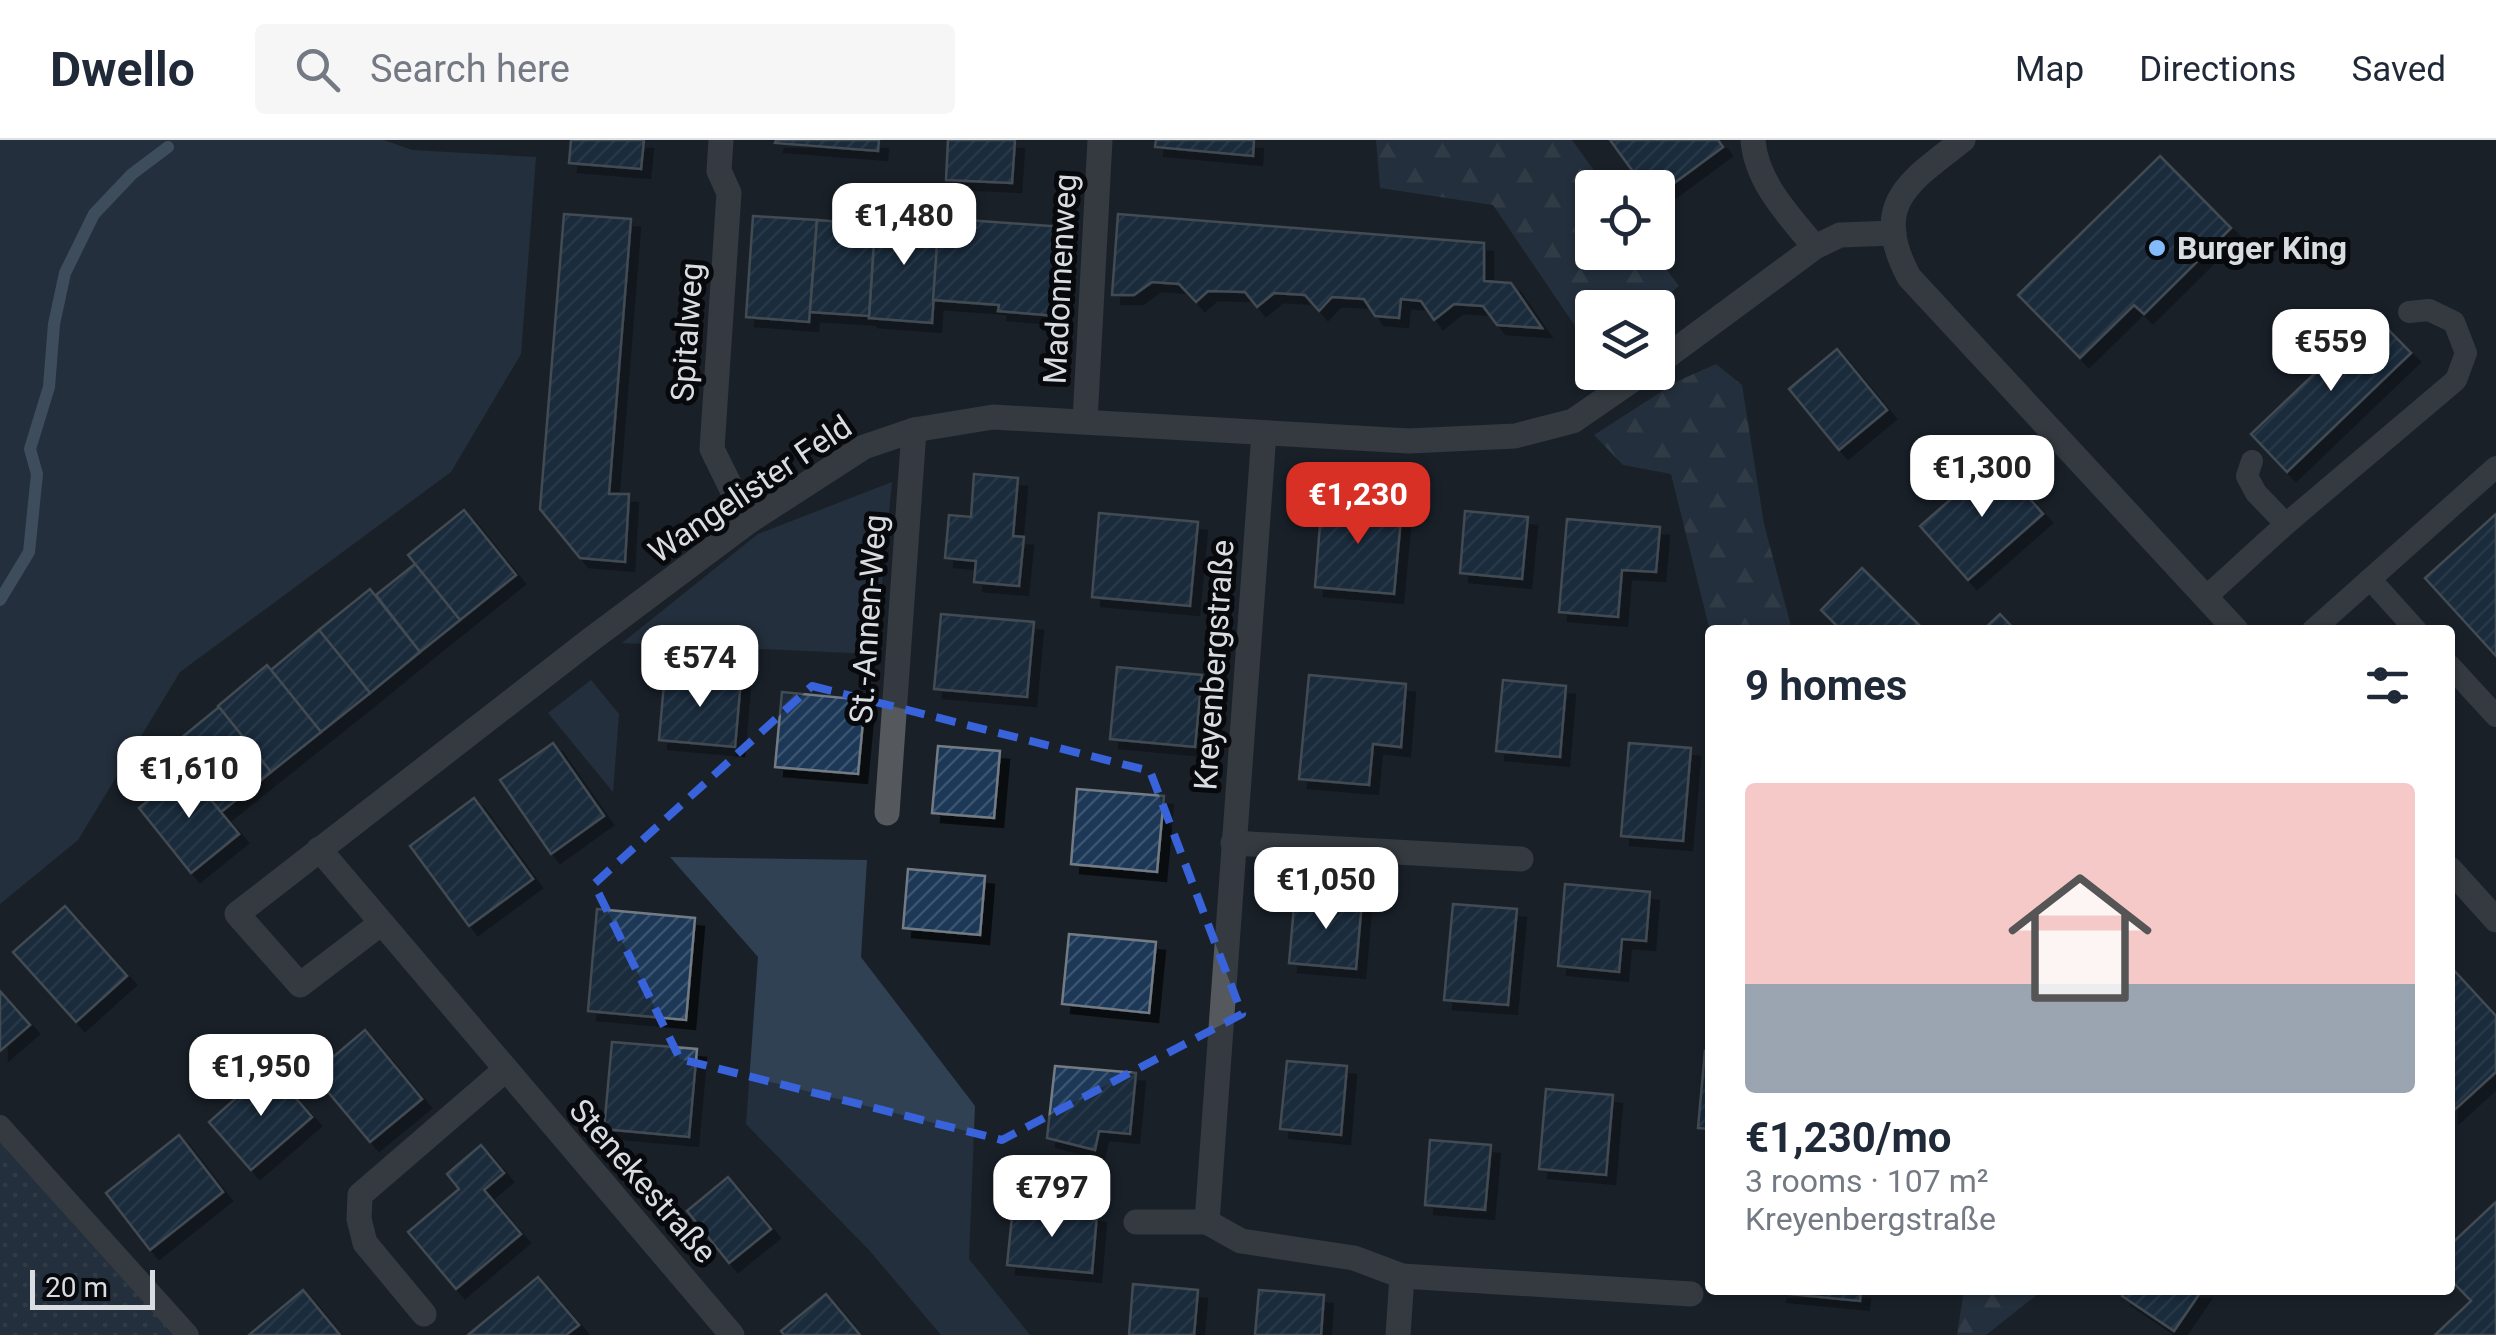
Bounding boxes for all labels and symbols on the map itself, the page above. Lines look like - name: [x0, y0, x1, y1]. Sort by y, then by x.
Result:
- street label: Madonnenweg: [1036, 173, 1084, 385]
- pin: €1,480: [823, 183, 985, 268]
- place label: Burger King: [2177, 229, 2347, 267]
- marker: Burger King: [2146, 237, 2168, 259]
- street label: Spitalweg: [663, 261, 711, 403]
- pin: €559: [2272, 309, 2390, 394]
- street label: Wangelister Feld: [641, 407, 859, 571]
- pin: €1,300: [1901, 435, 2063, 520]
- pin: €1,230: [1277, 462, 1439, 547]
- street label: St.-Annen-Weg: [842, 513, 894, 725]
- street label: Kreyenbergstraße: [1186, 538, 1242, 792]
- pin: €574: [641, 625, 759, 710]
- pin: €1,610: [108, 736, 270, 821]
- pin: €1,050: [1245, 847, 1407, 932]
- pin: €1,950: [180, 1034, 342, 1119]
- street label: Stenekestraße: [562, 1091, 724, 1271]
- pin: €797: [993, 1155, 1111, 1240]
- scale bar: [30, 1265, 155, 1310]

